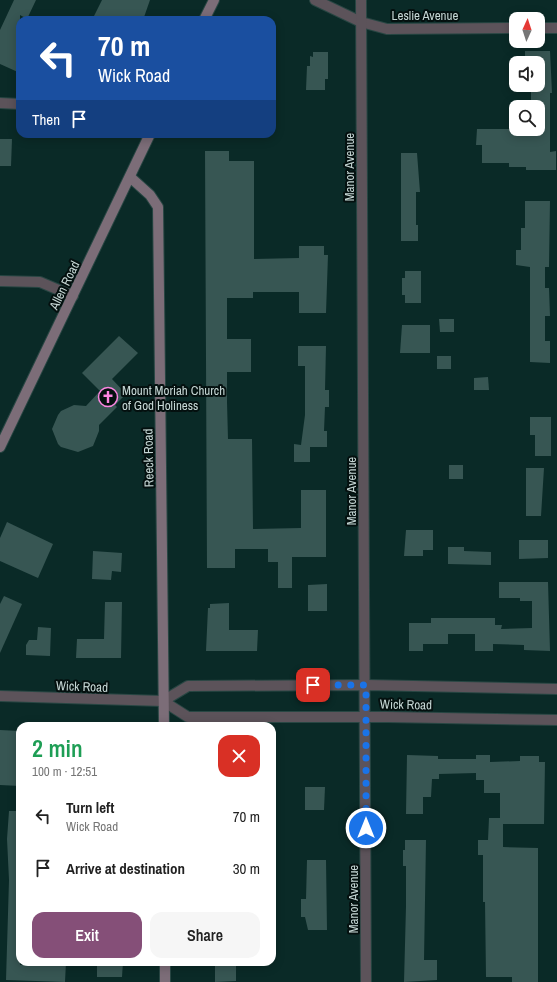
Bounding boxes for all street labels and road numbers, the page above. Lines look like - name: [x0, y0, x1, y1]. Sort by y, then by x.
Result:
- street label: Leslie Avenue: [392, 7, 458, 24]
- street label: Manor Avenue: [341, 133, 358, 201]
- street label: Allen Road: [45, 258, 84, 313]
- street label: Reeck Road: [139, 428, 158, 487]
- street label: Manor Avenue: [343, 457, 360, 525]
- street label: Wick Road: [56, 677, 108, 696]
- street label: Wick Road: [380, 696, 432, 713]
- street label: Manor Avenue: [345, 865, 362, 933]

